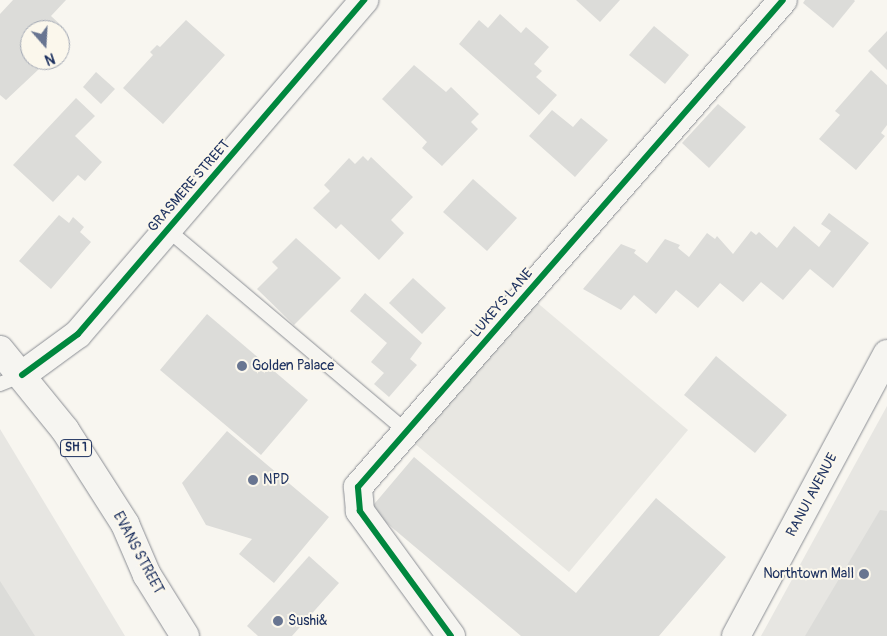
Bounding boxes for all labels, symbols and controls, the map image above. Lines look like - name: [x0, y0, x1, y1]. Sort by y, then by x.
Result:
- north arrow: [20, 20, 70, 70]
- text: N: [42, 49, 57, 68]
- street label: GRASMERE STREET: [144, 136, 234, 236]
- street label: LUKEYS LANE: [467, 265, 537, 341]
- place label: Golden Palace: [252, 358, 334, 374]
- marker: Golden Palace: [236, 360, 248, 372]
- road number: SH 1: [60, 438, 92, 458]
- street label: RANUI AVENUE: [783, 450, 841, 540]
- place label: NPD: [263, 472, 289, 488]
- marker: NPD: [247, 474, 259, 486]
- street label: EVANS STREET: [109, 509, 167, 597]
- place label: Northtown Mall: [763, 566, 854, 582]
- marker: Northtown Mall: [858, 568, 870, 580]
- place label: Sushi&: [288, 613, 327, 629]
- marker: Sushi&: [272, 615, 284, 627]

